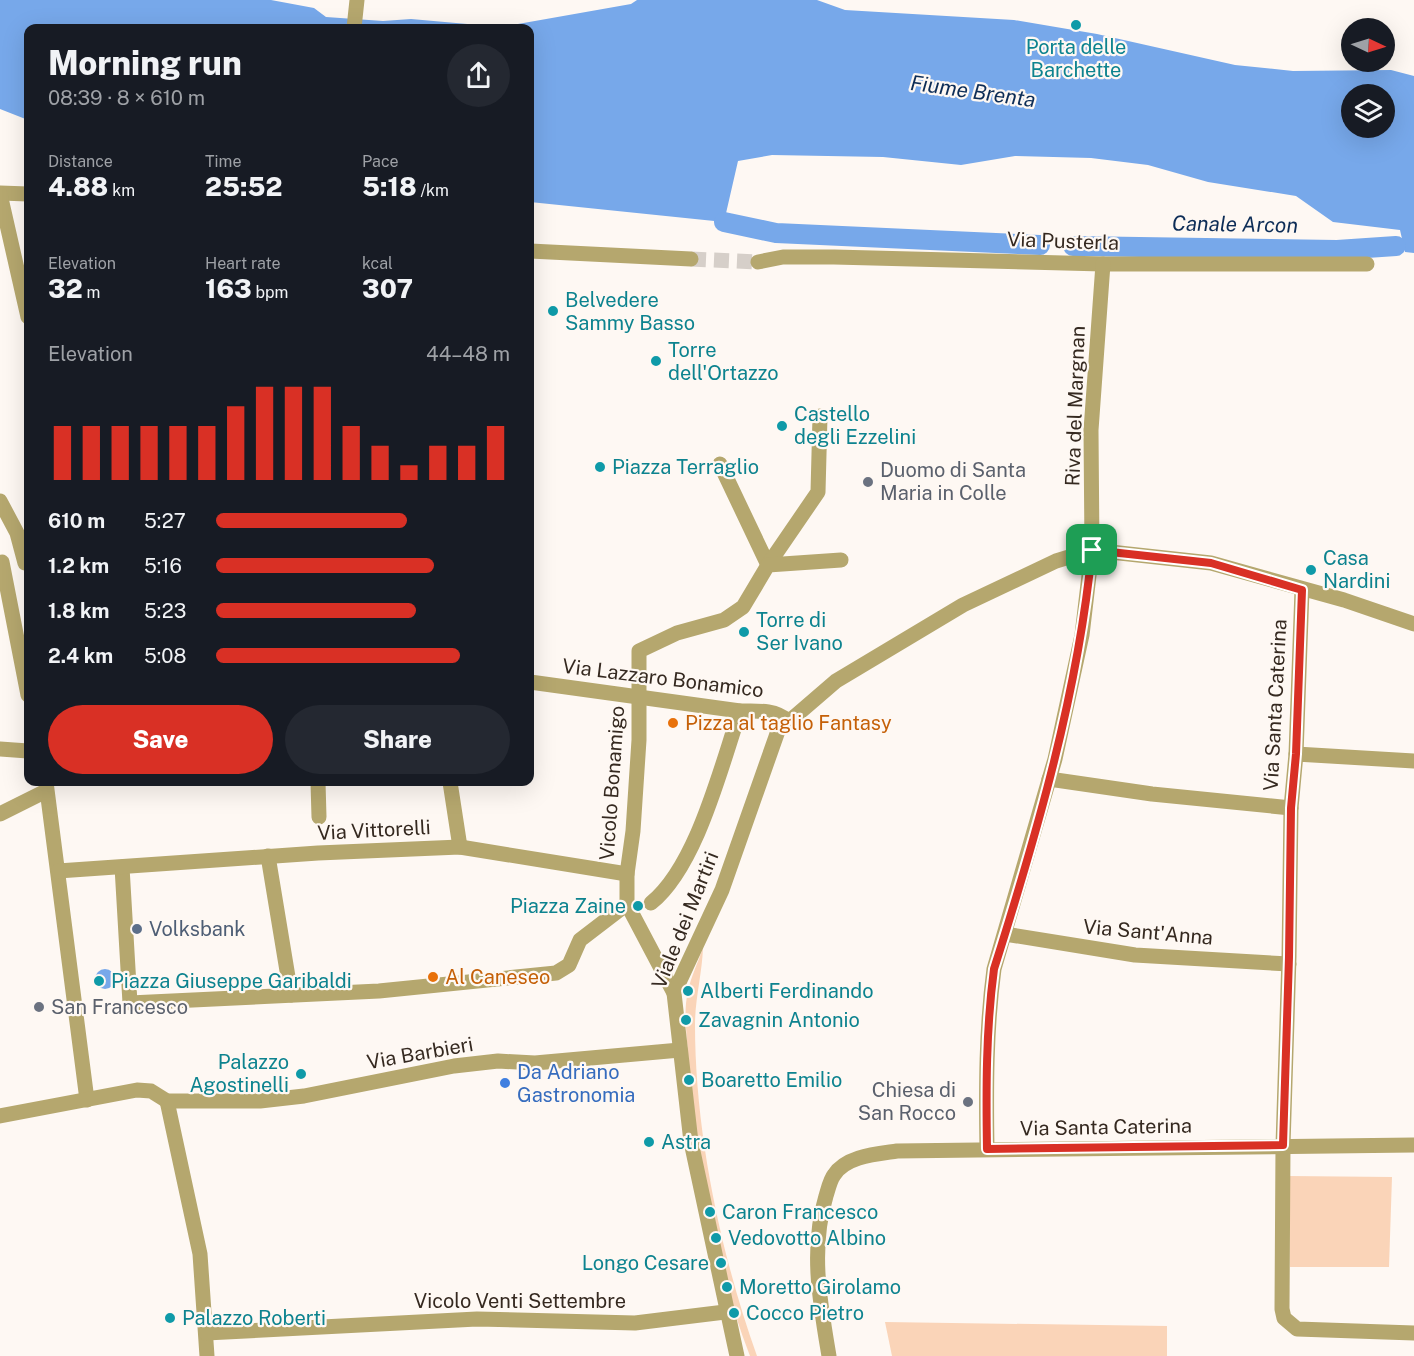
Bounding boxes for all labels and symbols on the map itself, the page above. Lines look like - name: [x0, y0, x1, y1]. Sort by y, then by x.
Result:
- marker: Porta delle Barchette: [1069, 18, 1083, 32]
- north arrow: [1341, 18, 1395, 72]
- place label: Porta delle Barchette: [1026, 35, 1126, 82]
- water label: Fiume Brenta: [909, 70, 1037, 112]
- water label: Canale Arcon: [1172, 210, 1298, 238]
- street label: Via Pusterla: [1007, 227, 1119, 255]
- place label: Belvedere Sammy Basso: [565, 288, 695, 335]
- marker: Belvedere Sammy Basso: [546, 304, 560, 318]
- street label: Riva del Margnan: [1060, 325, 1090, 487]
- place label: Torre dell'Ortazzo: [668, 338, 779, 385]
- marker: Torre dell'Ortazzo: [649, 354, 663, 368]
- place label: Castello degli Ezzelini: [794, 402, 916, 449]
- marker: Castello degli Ezzelini: [775, 419, 789, 433]
- place label: Piazza Terraglio: [612, 455, 759, 479]
- place label: Duomo di Santa Maria in Colle: [880, 458, 1026, 505]
- marker: Piazza Terraglio: [593, 460, 607, 474]
- marker: Duomo di Santa Maria in Colle: [861, 475, 875, 489]
- pin: [1066, 524, 1117, 575]
- place label: Casa Nardini: [1323, 546, 1390, 593]
- marker: Casa Nardini: [1304, 563, 1318, 577]
- place label: Torre di Ser Ivano: [756, 608, 843, 655]
- street label: Via Santa Caterina: [1259, 618, 1291, 792]
- marker: Torre di Ser Ivano: [737, 625, 751, 639]
- street label: Via Lazzaro Bonamico: [561, 654, 765, 702]
- street label: Vicolo Bonamigo: [595, 705, 629, 861]
- place label: Pizza al taglio Fantasy: [685, 711, 892, 735]
- marker: Pizza al taglio Fantasy: [666, 716, 680, 730]
- street label: Via Vittorelli: [317, 815, 431, 845]
- street label: Viale dei Martiri: [647, 848, 723, 992]
- place label: Piazza Zaine: [510, 894, 626, 918]
- marker: Piazza Zaine: [631, 899, 645, 913]
- street label: Via Sant'Anna: [1082, 914, 1214, 950]
- place label: Volksbank: [149, 917, 246, 941]
- marker: Volksbank: [130, 922, 144, 936]
- place label: Al Caneseo: [445, 965, 550, 989]
- place label: Piazza Giuseppe Garibaldi: [111, 969, 352, 993]
- marker: Al Caneseo: [426, 970, 440, 984]
- marker: Piazza Giuseppe Garibaldi: [92, 974, 106, 988]
- place label: Alberti Ferdinando: [700, 979, 874, 1003]
- marker: Alberti Ferdinando: [681, 984, 695, 998]
- place label: San Francesco: [51, 995, 188, 1019]
- marker: San Francesco: [32, 1000, 46, 1014]
- place label: Zavagnin Antonio: [698, 1008, 860, 1032]
- marker: Zavagnin Antonio: [679, 1013, 693, 1027]
- street label: Via Barbieri: [365, 1032, 475, 1074]
- place label: Palazzo Agostinelli: [189, 1050, 289, 1097]
- place label: Da Adriano Gastronomia: [517, 1060, 635, 1107]
- marker: Palazzo Agostinelli: [294, 1067, 308, 1081]
- place label: Boaretto Emilio: [701, 1068, 842, 1092]
- marker: Boaretto Emilio: [682, 1073, 696, 1087]
- marker: Da Adriano Gastronomia: [498, 1076, 512, 1090]
- place label: Chiesa di San Rocco: [858, 1078, 956, 1125]
- marker: Chiesa di San Rocco: [961, 1095, 975, 1109]
- street label: Via Santa Caterina: [1020, 1114, 1192, 1140]
- place label: Astra: [661, 1130, 711, 1154]
- marker: Astra: [642, 1135, 656, 1149]
- place label: Caron Francesco: [722, 1200, 878, 1224]
- marker: Caron Francesco: [703, 1205, 717, 1219]
- place label: Vedovotto Albino: [728, 1226, 886, 1250]
- marker: Vedovotto Albino: [709, 1231, 723, 1245]
- place label: Longo Cesare: [582, 1251, 709, 1275]
- marker: Longo Cesare: [714, 1256, 728, 1270]
- place label: Moretto Girolamo: [739, 1275, 901, 1299]
- marker: Moretto Girolamo: [720, 1280, 734, 1294]
- street label: Vicolo Venti Settembre: [414, 1289, 626, 1313]
- place label: Cocco Pietro: [746, 1301, 864, 1325]
- place label: Palazzo Roberti: [182, 1306, 326, 1330]
- marker: Cocco Pietro: [727, 1306, 741, 1320]
- marker: Palazzo Roberti: [163, 1311, 177, 1325]

